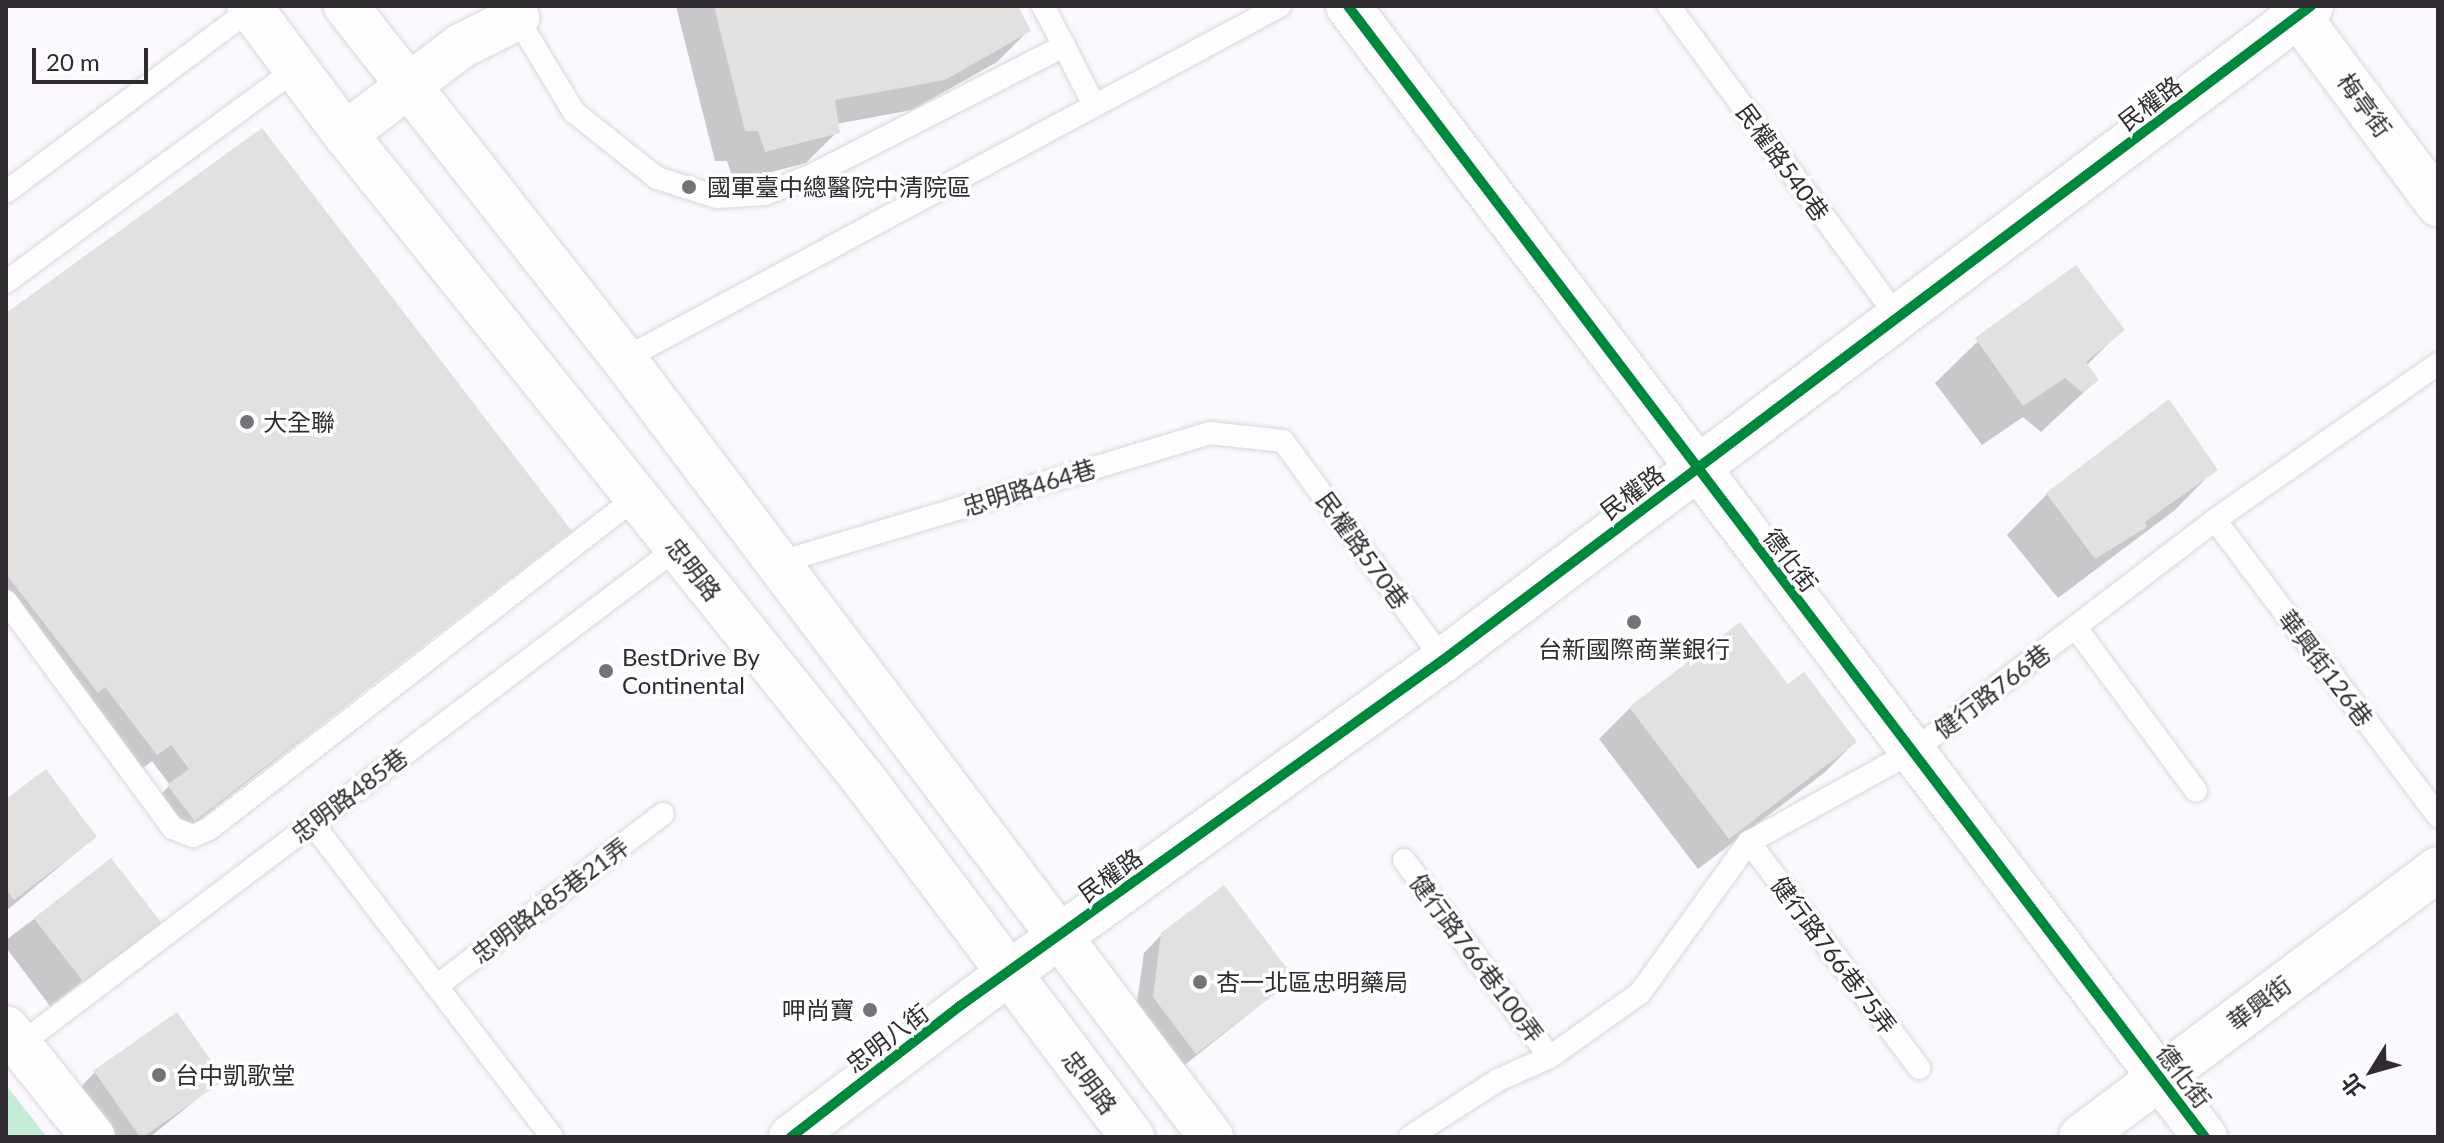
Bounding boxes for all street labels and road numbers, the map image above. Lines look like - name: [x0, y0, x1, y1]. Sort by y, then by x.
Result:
- street label: 梅亭街: [2332, 67, 2398, 143]
- street label: 民權路: [2113, 70, 2187, 136]
- street label: 民權路540巷: [1731, 98, 1835, 226]
- street label: 忠明路464巷: [959, 453, 1099, 521]
- street label: 民權路: [1595, 459, 1669, 525]
- street label: 民權路570巷: [1311, 486, 1415, 614]
- street label: 德化街: [1758, 523, 1824, 597]
- street label: 忠明路: [660, 532, 728, 606]
- street label: 華興街126巷: [2273, 604, 2379, 732]
- street label: 健行路766巷: [1928, 638, 2056, 744]
- street label: 忠明路485巷: [285, 742, 413, 848]
- street label: 忠明路485巷21弄: [466, 831, 634, 969]
- street label: 民權路: [1072, 842, 1148, 908]
- street label: 健行路766巷100弄: [1404, 868, 1550, 1048]
- street label: 健行路766巷75弄: [1765, 871, 1903, 1039]
- street label: 華興街: [2222, 970, 2296, 1036]
- street label: 忠明八街: [840, 998, 934, 1078]
- street label: 德化街: [2151, 1039, 2217, 1113]
- street label: 忠明路: [1057, 1045, 1123, 1119]

